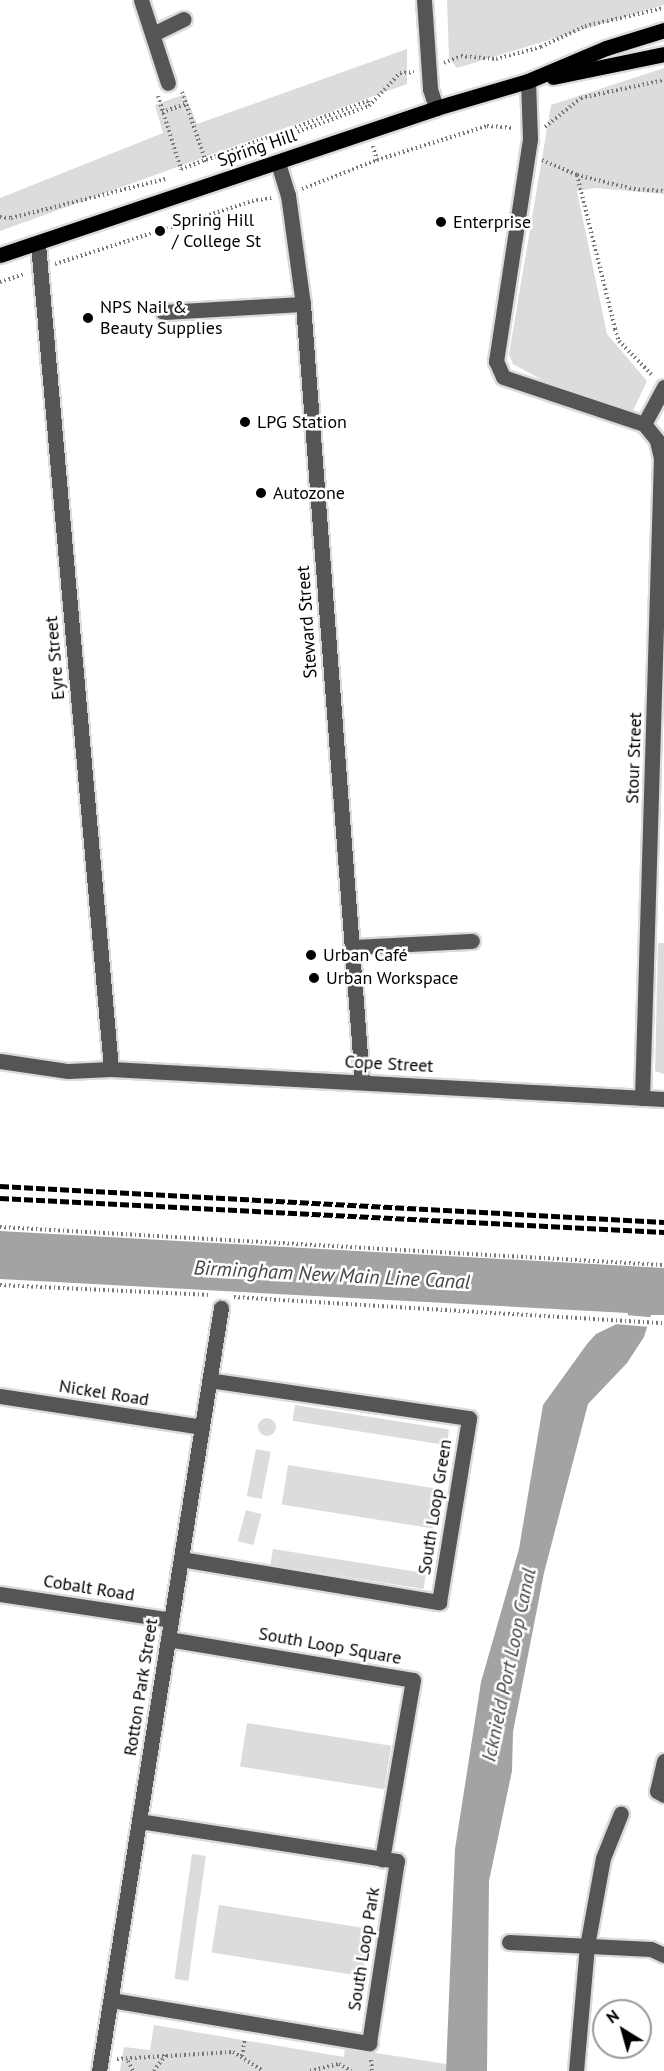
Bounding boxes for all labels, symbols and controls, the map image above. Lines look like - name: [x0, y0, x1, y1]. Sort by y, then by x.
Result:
- street label: Spring Hill: [215, 124, 299, 172]
- place label: Spring Hill / College St: [172, 210, 261, 252]
- place label: Enterprise: [453, 211, 531, 233]
- marker: Enterprise: [434, 215, 448, 229]
- marker: Spring Hill / College St: [153, 224, 167, 238]
- place label: NPS Nail & Beauty Supplies: [100, 297, 223, 340]
- marker: NPS Nail & Beauty Supplies: [81, 311, 95, 325]
- place label: LPG Station: [257, 411, 347, 433]
- marker: LPG Station: [238, 415, 252, 429]
- place label: Autozone: [273, 482, 345, 504]
- marker: Autozone: [254, 486, 268, 500]
- street label: Steward Street: [292, 565, 322, 679]
- street label: Eyre Street: [41, 615, 69, 701]
- street label: Stour Street: [622, 712, 646, 804]
- place label: Urban Café: [323, 944, 408, 966]
- marker: Urban Café: [304, 948, 318, 962]
- place label: Urban Workspace: [326, 967, 459, 989]
- marker: Urban Workspace: [307, 971, 321, 985]
- street label: Cope Street: [344, 1051, 434, 1077]
- water label: Birmingham New Main Line Canal: [193, 1256, 471, 1294]
- street label: Nickel Road: [57, 1375, 151, 1411]
- street label: South Loop Green: [414, 1438, 456, 1576]
- water label: Icknield Port Loop Canal: [477, 1566, 541, 1764]
- street label: Cobalt Road: [42, 1570, 136, 1606]
- street label: Rotton Park Street: [119, 1616, 163, 1758]
- street label: South Loop Square: [257, 1623, 403, 1669]
- street label: South Loop Park: [344, 1886, 384, 2012]
- north arrow: [592, 1999, 652, 2059]
- text: N: [602, 2005, 623, 2027]

